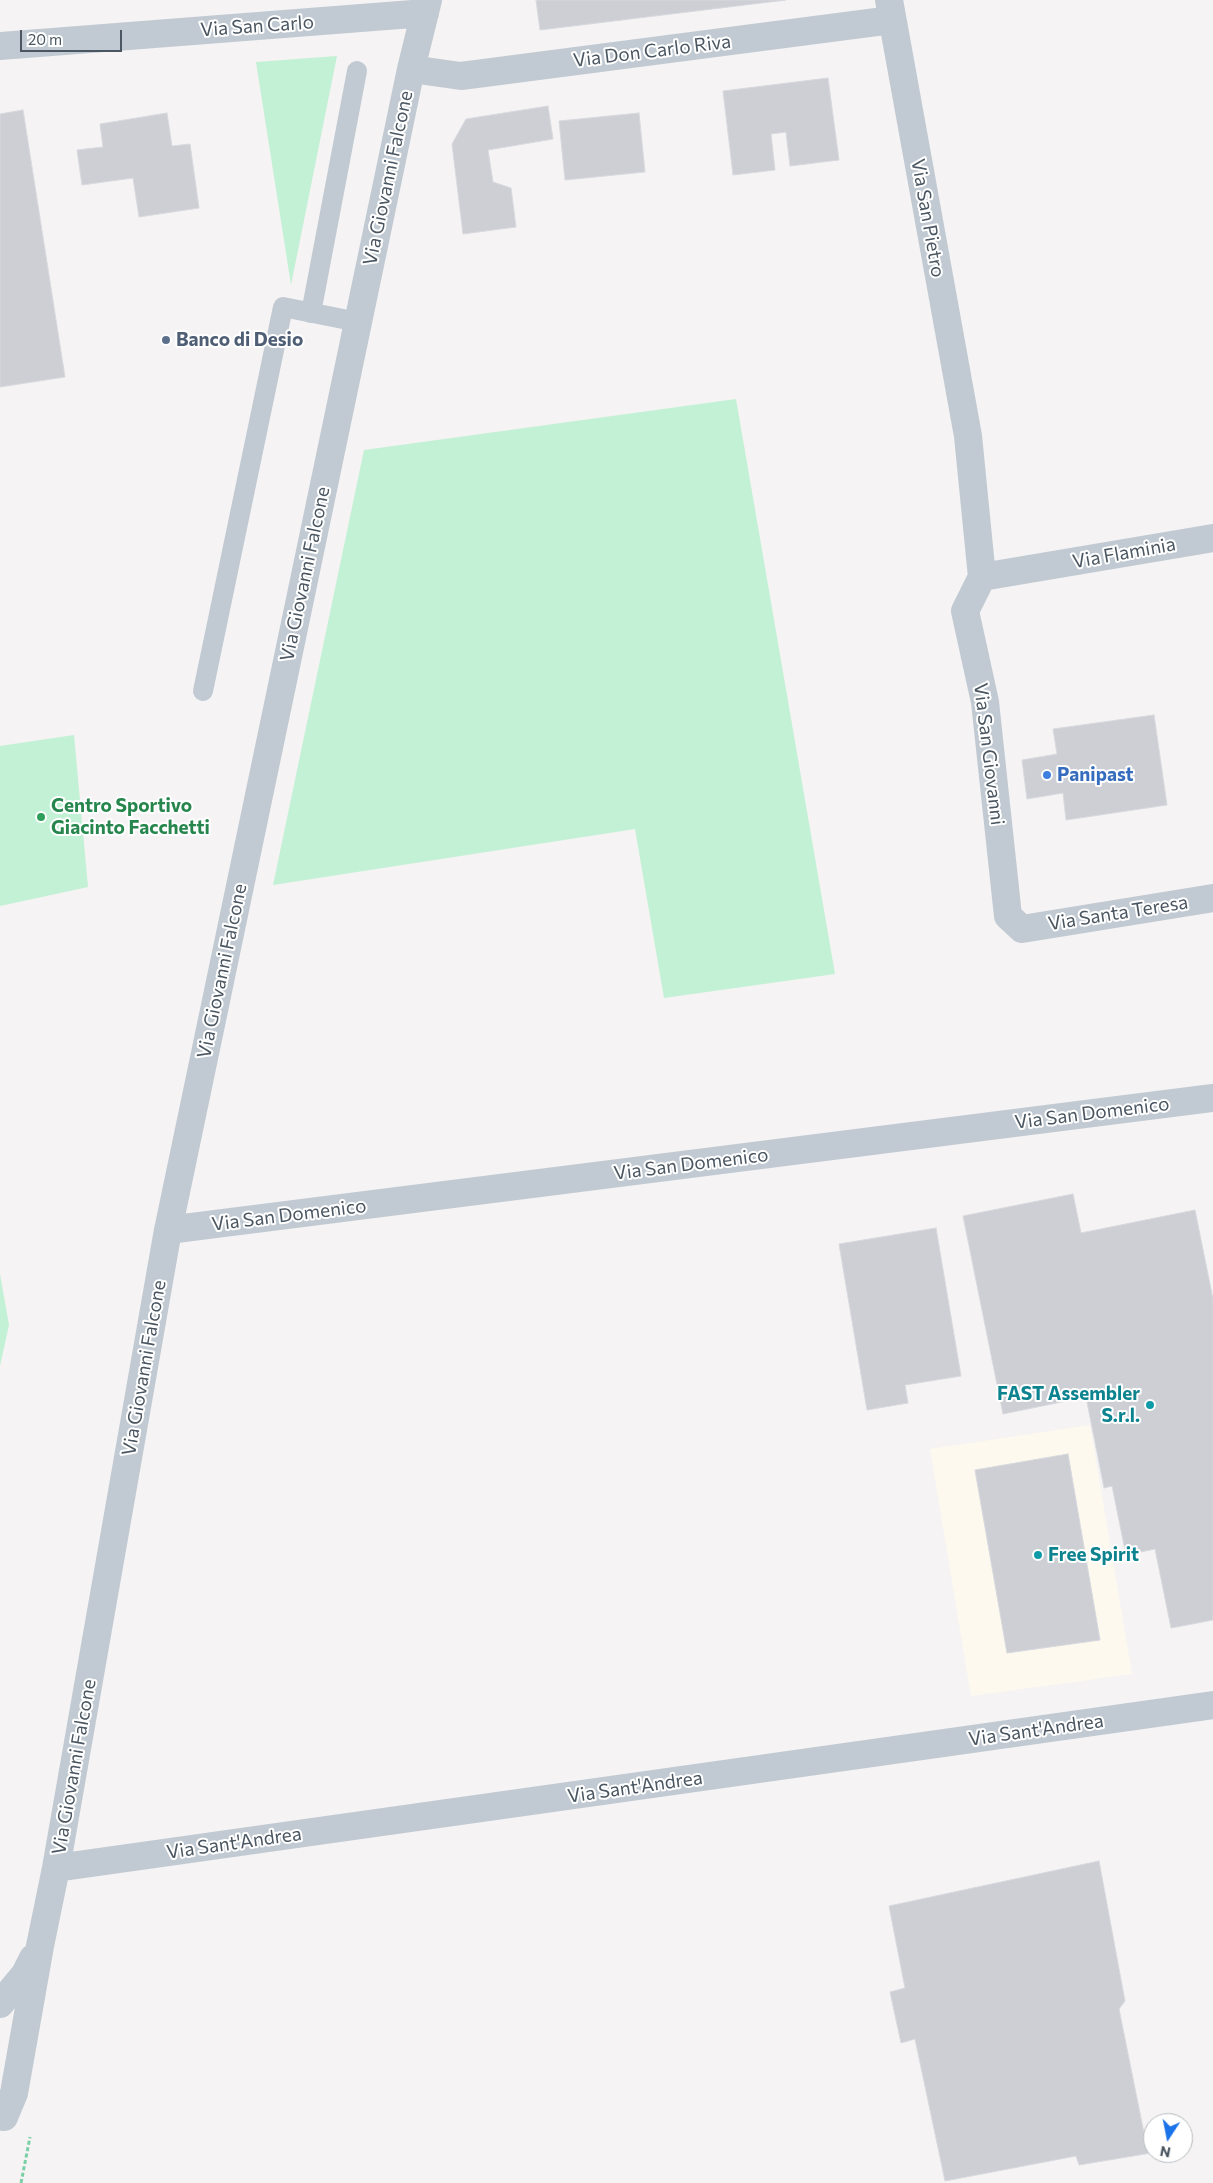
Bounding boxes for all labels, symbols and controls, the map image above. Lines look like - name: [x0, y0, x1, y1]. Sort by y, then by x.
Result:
- street label: Via San Carlo: [199, 11, 315, 41]
- scale bar: [22, 20, 125, 52]
- text: 20 m: [28, 30, 62, 48]
- street label: Via Don Carlo Riva: [572, 30, 732, 72]
- street label: Via Giovanni Falcone: [358, 89, 418, 267]
- street label: Via San Pietro: [906, 157, 950, 279]
- place label: Banco di Desio: [176, 329, 303, 351]
- marker: Banco di Desio: [160, 334, 172, 346]
- street label: Via Giovanni Falcone: [275, 485, 335, 663]
- street label: Via Flaminia: [1071, 533, 1177, 573]
- street label: Via San Giovanni: [969, 682, 1009, 826]
- place label: Panipast: [1057, 764, 1134, 786]
- marker: Panipast: [1041, 769, 1053, 781]
- place label: Centro Sportivo Giacinto Facchetti: [51, 795, 210, 839]
- marker: Centro Sportivo Giacinto Facchetti: [35, 811, 47, 823]
- street label: Via Giovanni Falcone: [192, 882, 252, 1060]
- street label: Via Santa Teresa: [1046, 891, 1190, 935]
- street label: Via San Domenico: [1013, 1092, 1171, 1134]
- street label: Via San Domenico: [612, 1143, 770, 1185]
- street label: Via San Domenico: [210, 1194, 368, 1236]
- street label: Via Giovanni Falcone: [117, 1278, 171, 1458]
- place label: FAST Assembler S.r.l.: [997, 1383, 1140, 1427]
- marker: FAST Assembler S.r.l.: [1144, 1399, 1156, 1411]
- place label: Free Spirit: [1048, 1544, 1139, 1566]
- marker: Free Spirit: [1032, 1549, 1044, 1561]
- street label: Via Giovanni Falcone: [47, 1677, 101, 1857]
- street label: Via Sant'Andrea: [967, 1709, 1105, 1751]
- street label: Via Sant'Andrea: [566, 1766, 704, 1808]
- street label: Via Sant'Andrea: [165, 1822, 303, 1864]
- north arrow: [1143, 2113, 1193, 2163]
- text: N: [1158, 2143, 1172, 2162]

